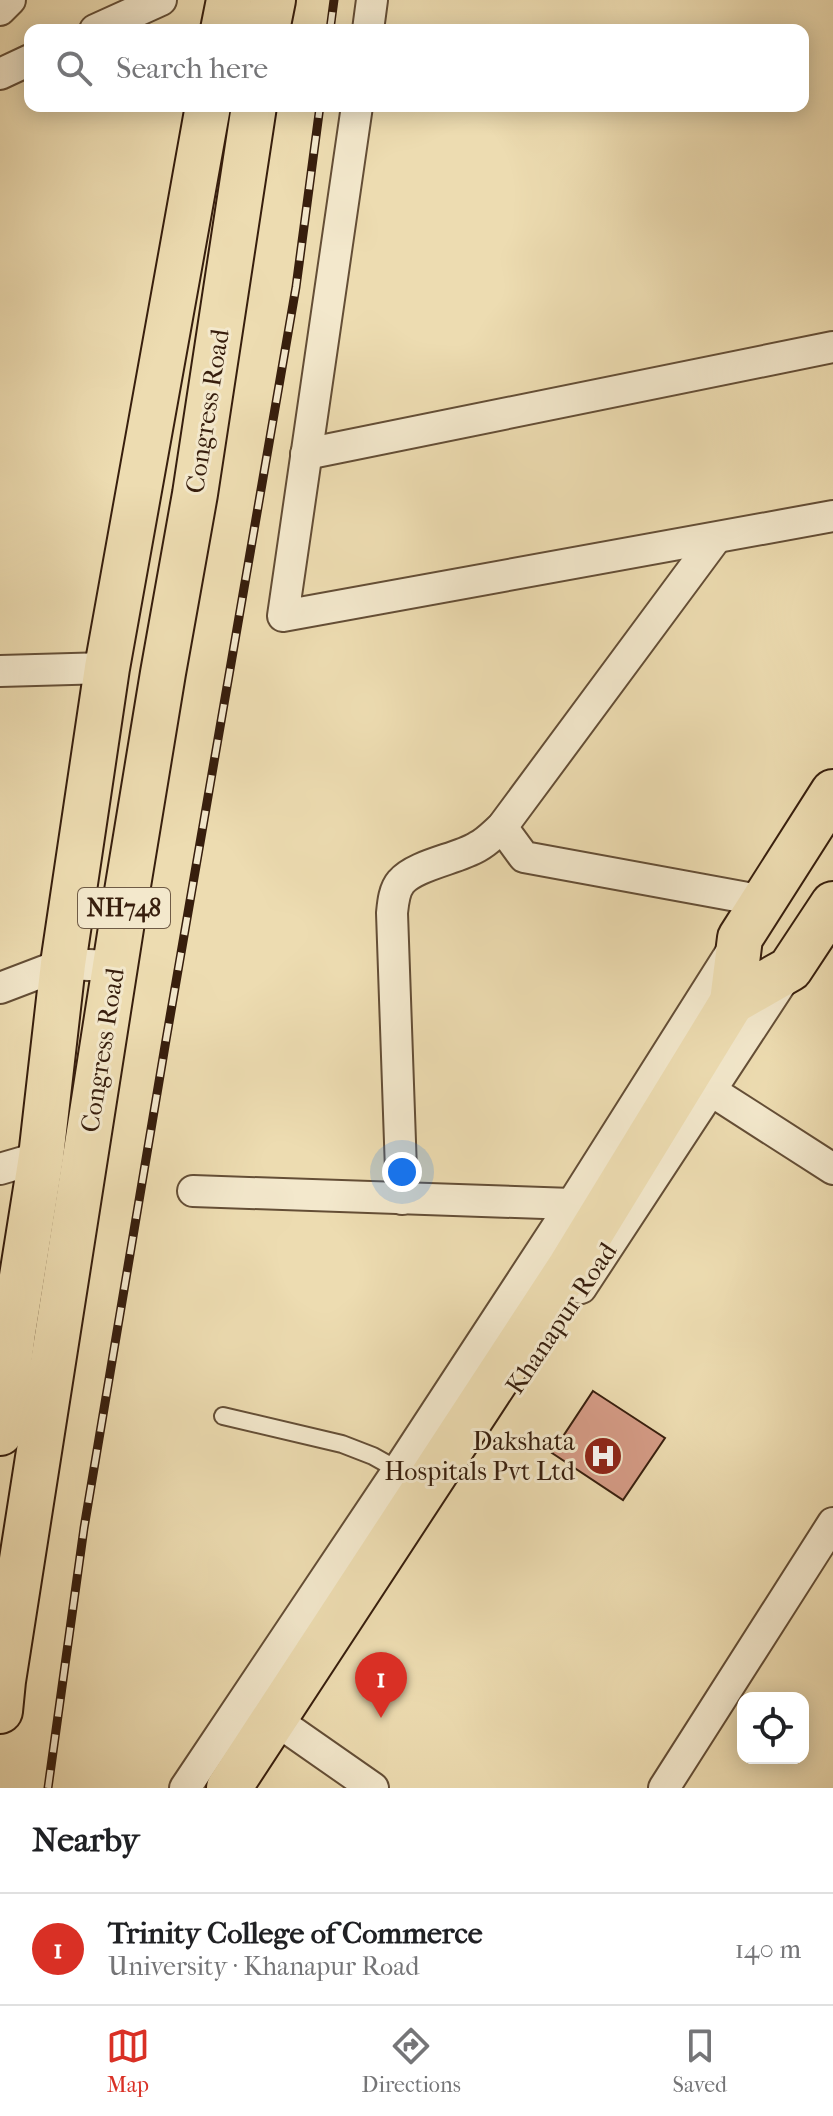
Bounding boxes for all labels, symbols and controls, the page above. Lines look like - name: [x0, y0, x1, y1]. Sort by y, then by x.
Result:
- search box: [24, 24, 809, 112]
- icon: search: [52, 46, 96, 90]
- text: Search here: [116, 51, 268, 86]
- street label: Congress Road: [179, 326, 236, 496]
- road number: NH748: [78, 888, 170, 928]
- street label: Congress Road: [74, 965, 131, 1135]
- your location: [382, 1152, 422, 1192]
- street label: Khanapur Road: [499, 1236, 624, 1400]
- place label: Dakshata Hospitals Pvt Ltd: [384, 1426, 576, 1487]
- hospital icon: Dakshata Hospitals Pvt Ltd: [582, 1435, 624, 1477]
- pin: 1: [355, 1652, 407, 1718]
- map controls: [737, 1692, 809, 1764]
- button: locate: [737, 1692, 809, 1764]
- text: Nearby: [32, 1820, 139, 1860]
- text: Trinity College of Commerce: [108, 1916, 483, 1951]
- text: 1: [53, 1934, 63, 1965]
- text: 140 m: [735, 1934, 801, 1965]
- text: University · Khanapur Road: [108, 1951, 419, 1982]
- tab: Map: [106, 2024, 150, 2098]
- tab: Directions: [362, 2024, 461, 2098]
- tab: Saved: [673, 2024, 727, 2098]

